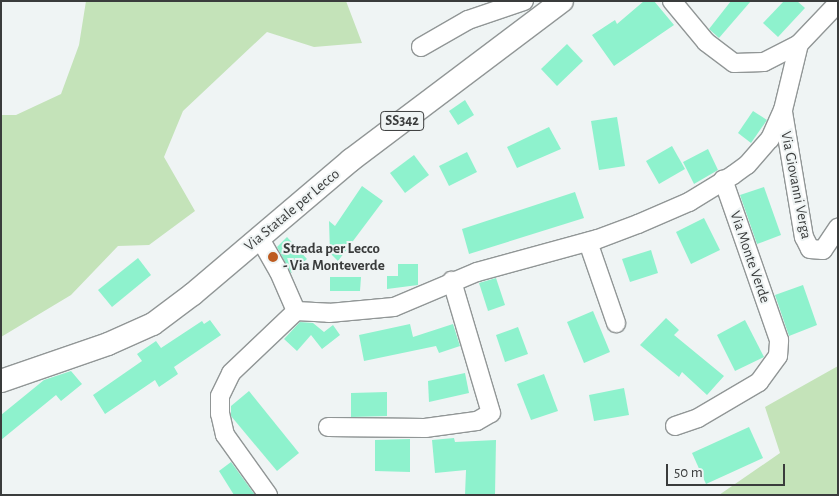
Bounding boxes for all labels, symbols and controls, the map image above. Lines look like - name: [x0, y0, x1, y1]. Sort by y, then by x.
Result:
- road number: SS342: [380, 110, 424, 132]
- street label: Via Giovanni Verga: [777, 130, 815, 240]
- street label: Via Statale per Lecco: [241, 165, 343, 255]
- street label: Via Monte Verde: [726, 209, 774, 305]
- place label: Strada per Lecco - Via Monteverde: [283, 239, 385, 274]
- marker: Strada per Lecco - Via Monteverde: [267, 251, 279, 263]
- scale bar: [669, 454, 788, 486]
- text: 50 m: [674, 465, 703, 480]

